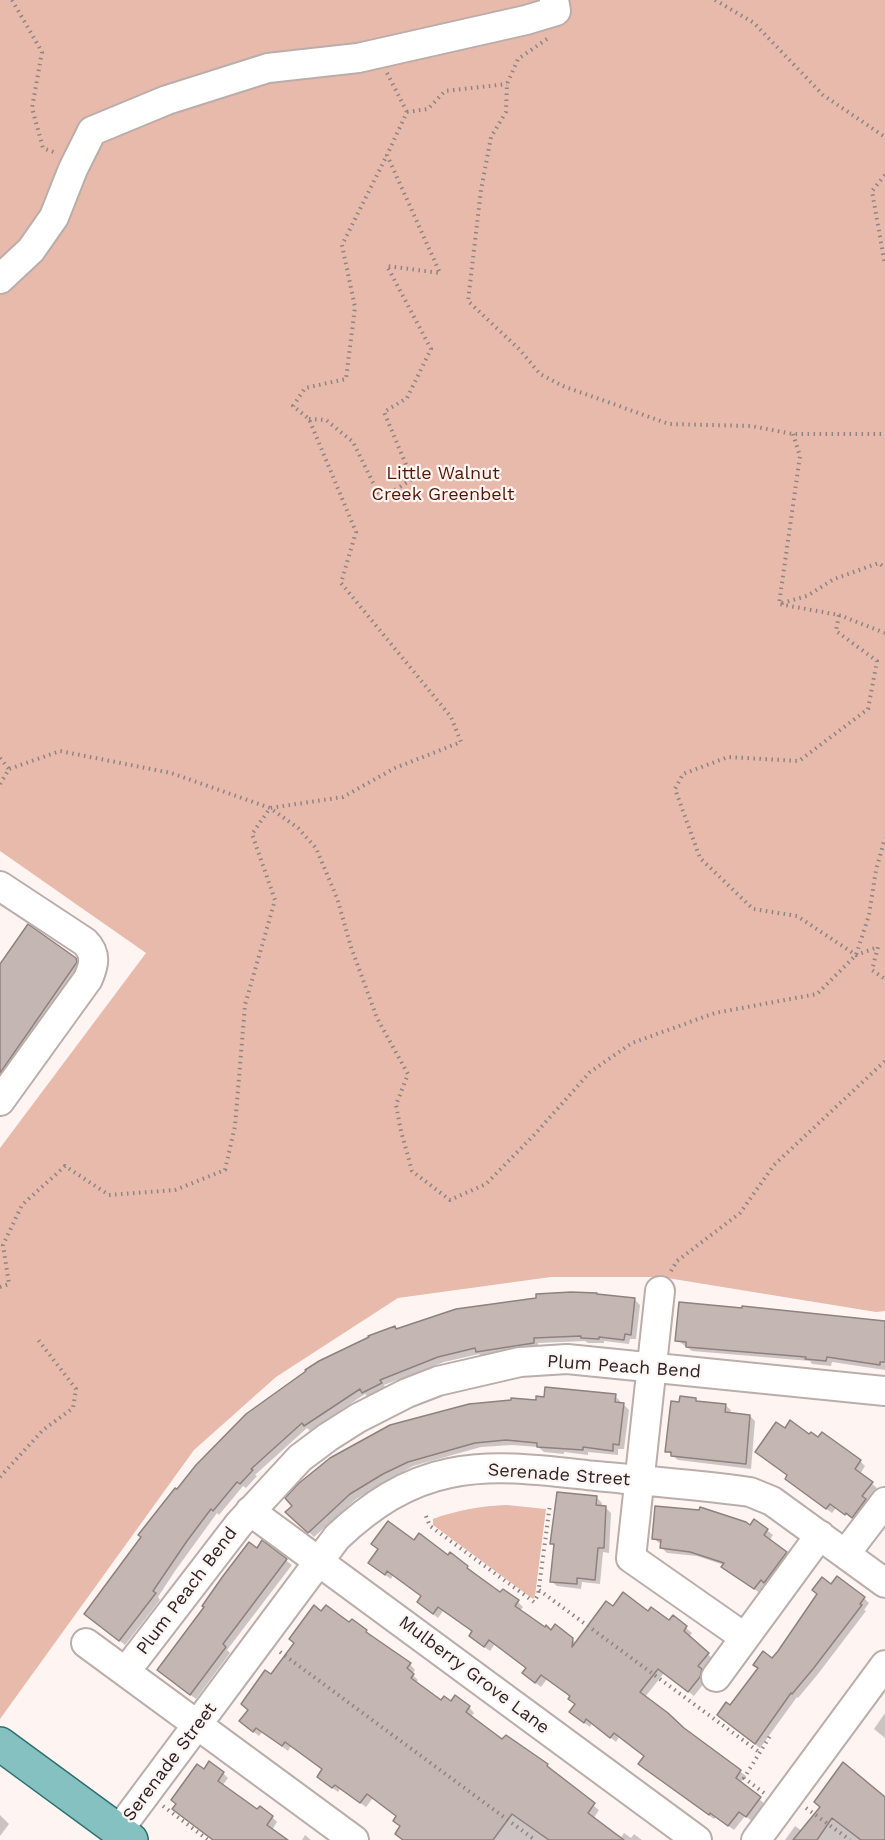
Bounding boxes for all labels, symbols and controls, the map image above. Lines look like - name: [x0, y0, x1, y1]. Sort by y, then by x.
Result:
- park label: Little Walnut Creek Greenbelt: [372, 463, 514, 506]
- street label: Plum Peach Bend: [546, 1351, 702, 1383]
- street label: Serenade Street: [487, 1459, 631, 1491]
- street label: Plum Peach Bend: [132, 1523, 242, 1659]
- street label: Mulberry Grove Lane: [394, 1611, 554, 1739]
- street label: Serenade Street: [118, 1699, 222, 1825]

